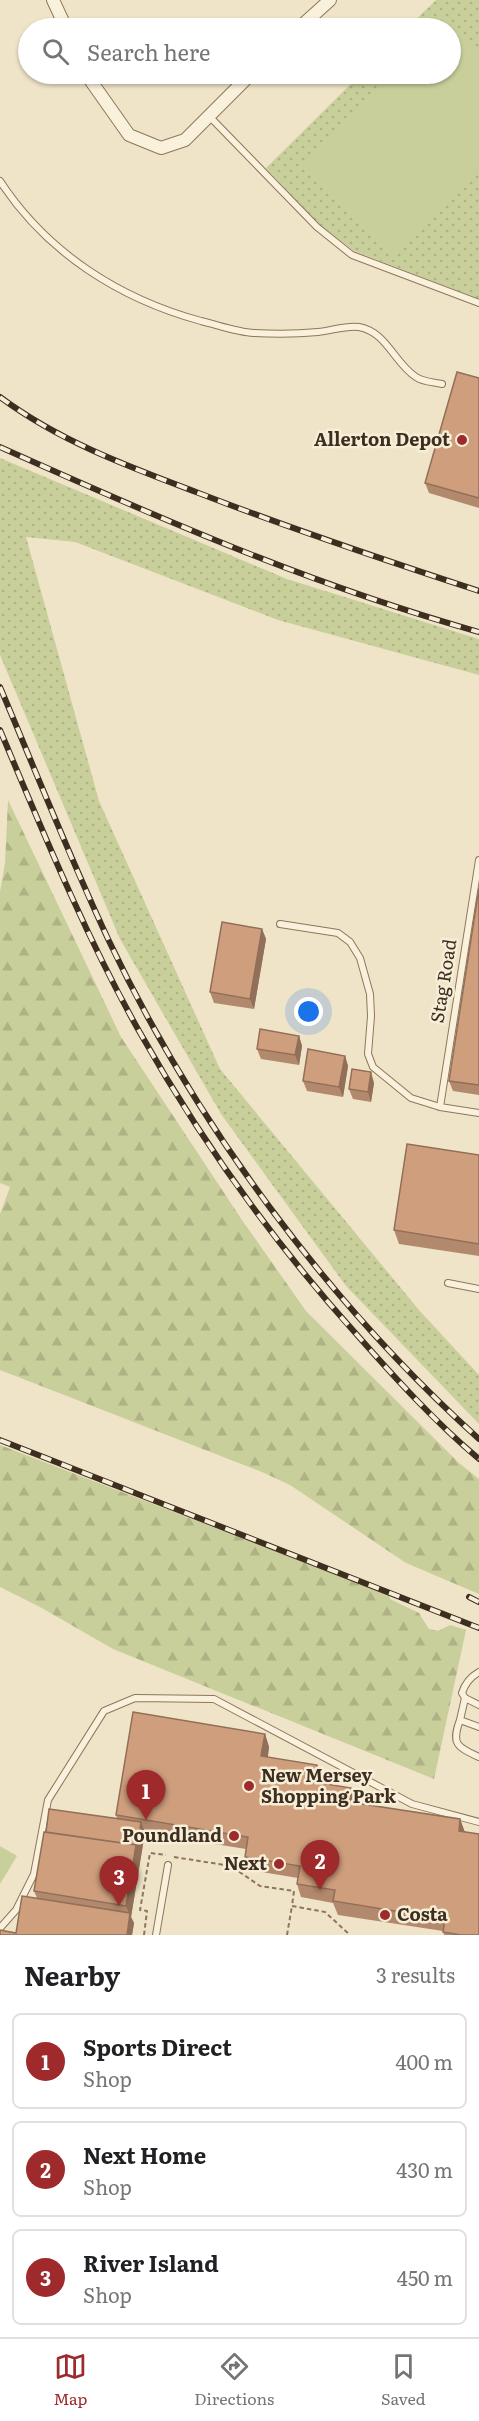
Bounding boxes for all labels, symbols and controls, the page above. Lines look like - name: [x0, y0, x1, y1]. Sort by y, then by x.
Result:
- search box: [18, 18, 461, 84]
- icon: search: [39, 35, 72, 68]
- text: Search here: [87, 35, 210, 68]
- place label: Allerton Depot: [314, 425, 450, 452]
- marker: Allerton Depot: [455, 433, 469, 447]
- street label: Stag Road: [423, 937, 462, 1025]
- your location: [294, 997, 323, 1026]
- place label: New Mersey Shopping Park: [261, 1761, 397, 1809]
- pin: 1: [126, 1770, 166, 1820]
- marker: New Mersey Shopping Park: [242, 1779, 256, 1793]
- place label: Poundland: [122, 1821, 222, 1848]
- marker: Poundland: [227, 1829, 241, 1843]
- pin: 2: [300, 1840, 340, 1890]
- place label: Next: [224, 1849, 267, 1876]
- pin: 3: [100, 1856, 138, 1906]
- marker: Next: [272, 1857, 286, 1871]
- place label: Costa: [397, 1900, 448, 1927]
- marker: Costa: [378, 1908, 392, 1922]
- text: Nearby: [24, 1955, 120, 1994]
- text: 3 results: [376, 1959, 455, 1989]
- text: Sports Direct: [83, 2030, 232, 2063]
- text: 1: [41, 2046, 50, 2076]
- text: 400 m: [395, 2046, 453, 2076]
- text: Shop: [83, 2063, 132, 2093]
- text: Next Home: [83, 2138, 206, 2171]
- text: 2: [40, 2154, 51, 2184]
- text: 430 m: [396, 2154, 453, 2184]
- text: Shop: [83, 2171, 132, 2201]
- text: River Island: [83, 2246, 219, 2279]
- text: 3: [40, 2262, 51, 2292]
- text: 450 m: [397, 2262, 453, 2292]
- text: Shop: [83, 2279, 132, 2309]
- tab: Map: [53, 2350, 87, 2410]
- tab: Directions: [194, 2350, 274, 2410]
- tab: Saved: [381, 2350, 426, 2410]

